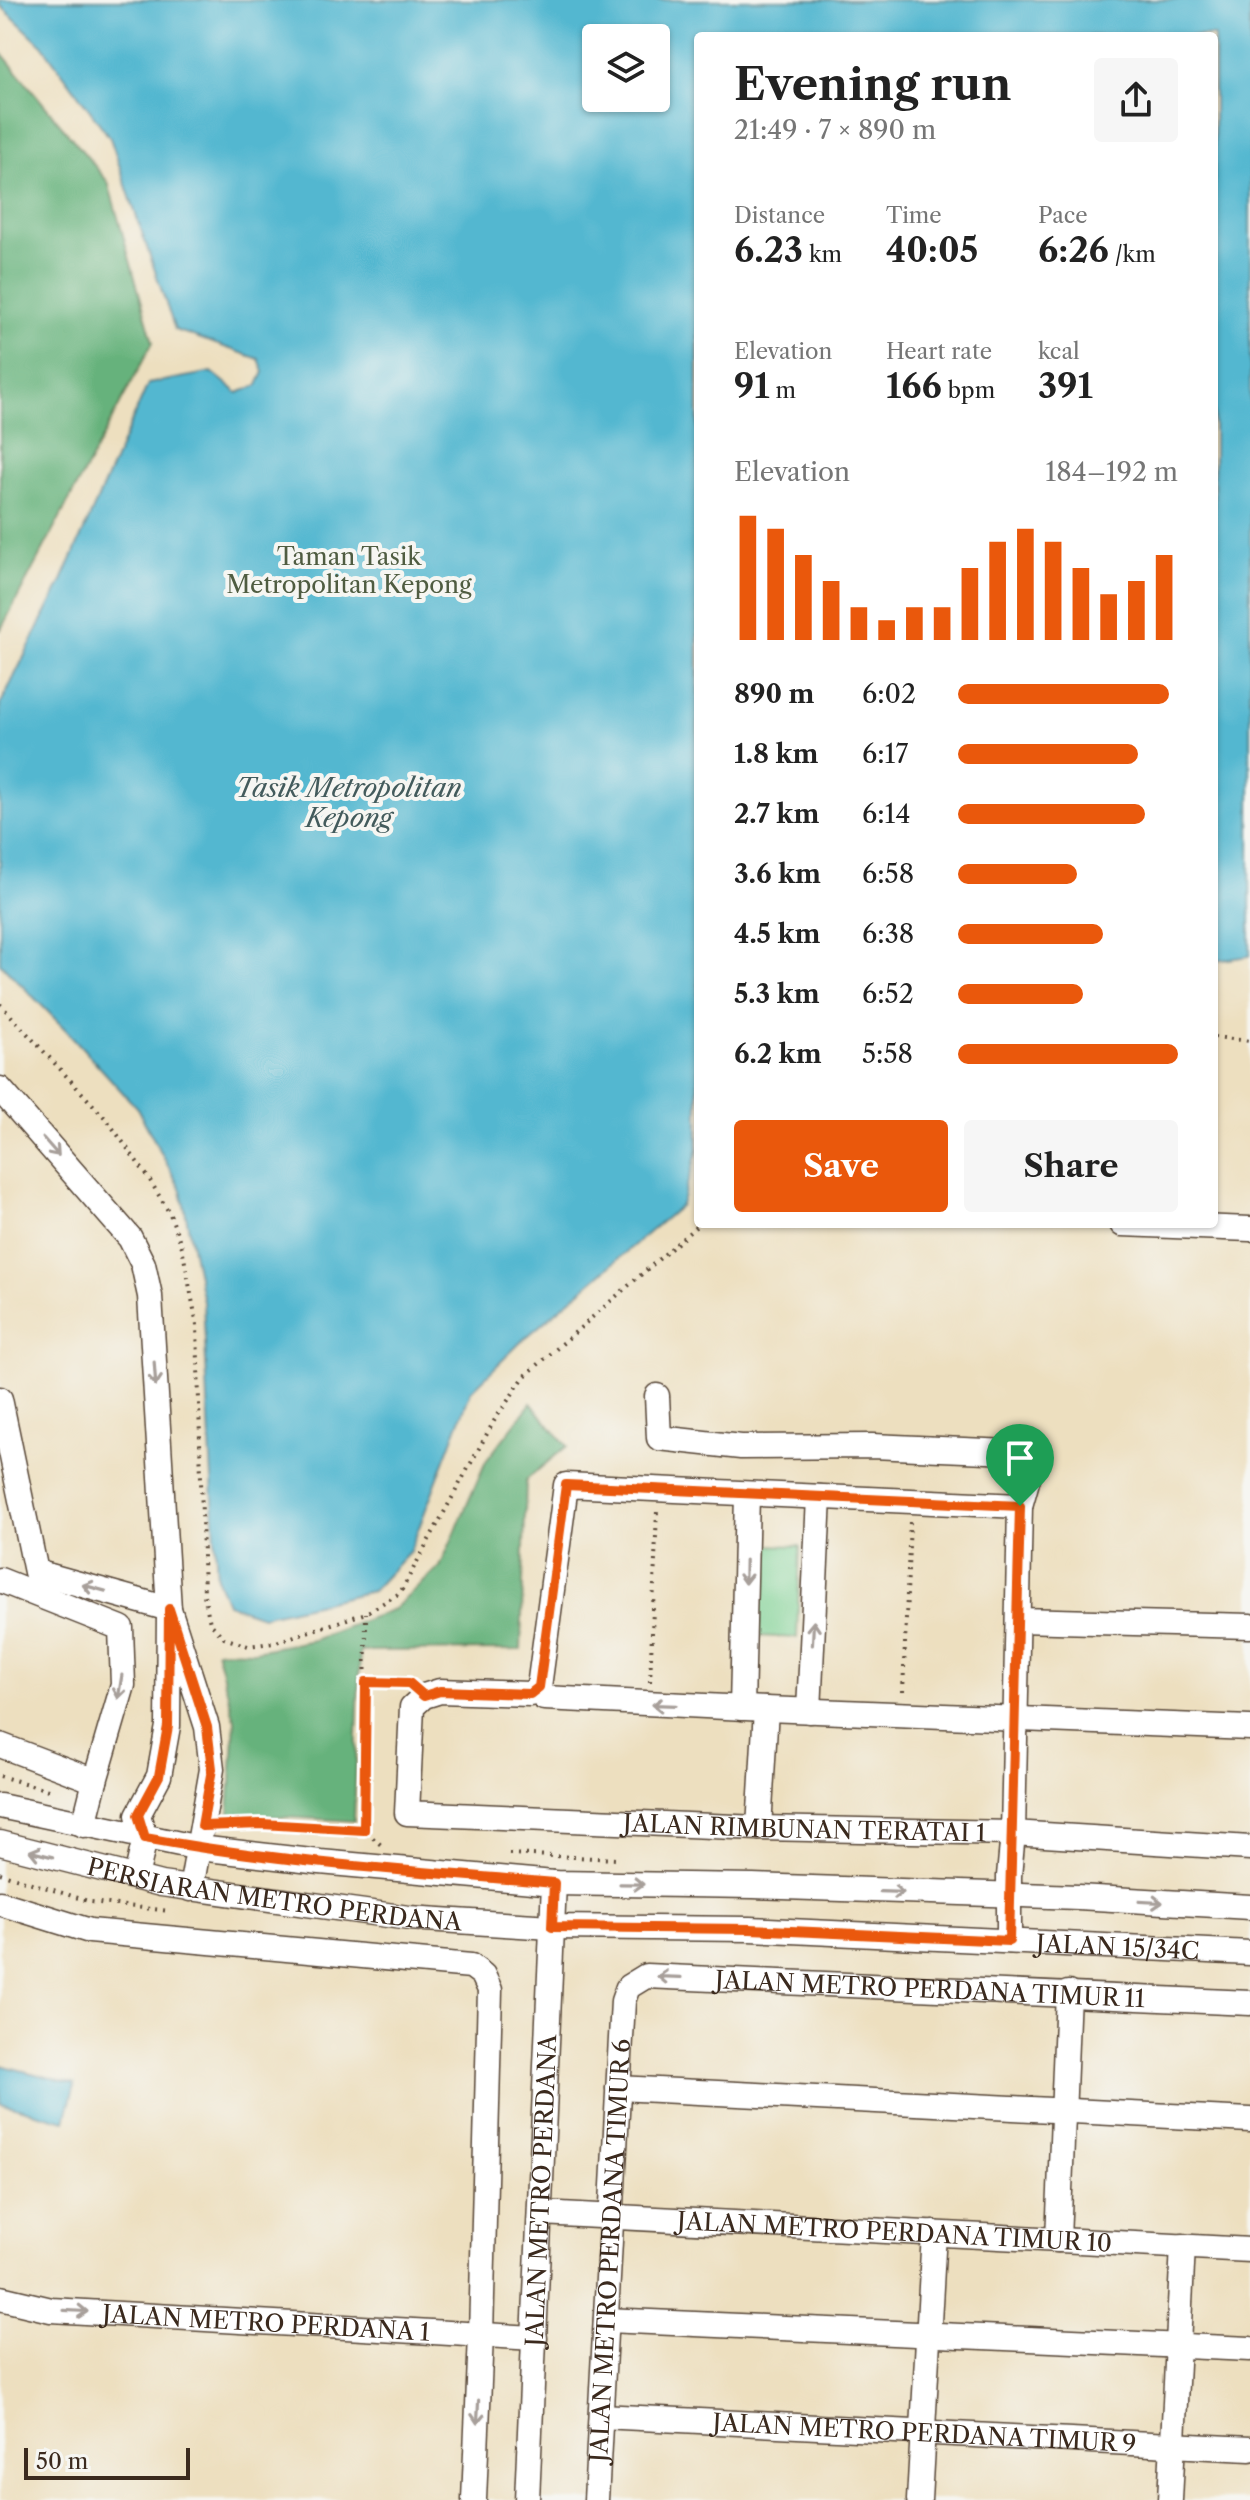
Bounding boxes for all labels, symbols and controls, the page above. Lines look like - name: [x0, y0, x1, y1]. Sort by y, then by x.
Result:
- map controls: [582, 24, 670, 112]
- button: layers: [582, 24, 670, 112]
- text: Evening run: [734, 57, 1011, 111]
- button: share: [1094, 58, 1178, 142]
- text: 21:49 · 7 × 890 m: [734, 114, 936, 146]
- text: Distance: [734, 202, 825, 229]
- text: Time: [886, 202, 942, 229]
- text: Pace: [1038, 202, 1088, 229]
- text: 6.23: [734, 229, 803, 271]
- text: 40:05: [886, 229, 978, 271]
- text: 6:26: [1038, 229, 1109, 271]
- text: km: [803, 241, 842, 268]
- text: /km: [1109, 241, 1156, 268]
- text: Elevation: [734, 338, 832, 365]
- text: Heart rate: [886, 338, 992, 365]
- text: kcal: [1038, 338, 1080, 365]
- text: 91: [734, 365, 770, 407]
- text: 166: [886, 365, 942, 407]
- text: 391: [1038, 365, 1093, 407]
- text: m: [770, 377, 796, 404]
- text: bpm: [942, 377, 995, 404]
- text: Elevation: [734, 456, 850, 488]
- text: 184–192 m: [1045, 456, 1178, 488]
- park label: Taman Tasik Metropolitan Kepong: [226, 542, 472, 599]
- text: 890 m: [734, 678, 815, 710]
- text: 6:02: [862, 678, 916, 710]
- text: 1.8 km: [734, 738, 818, 770]
- text: 6:17: [862, 738, 908, 770]
- water label: Tasik Metropolitan Kepong: [236, 772, 462, 834]
- text: 2.7 km: [734, 798, 819, 830]
- text: 6:14: [862, 798, 910, 830]
- text: 3.6 km: [734, 858, 821, 890]
- text: 6:58: [862, 858, 914, 890]
- text: 4.5 km: [734, 918, 821, 950]
- text: 6:38: [862, 918, 914, 950]
- text: 5.3 km: [734, 978, 820, 1010]
- text: 6:52: [862, 978, 914, 1010]
- text: 6.2 km: [734, 1038, 822, 1070]
- text: 5:58: [862, 1038, 913, 1070]
- button: Save: [734, 1120, 948, 1212]
- button: Share: [964, 1120, 1178, 1212]
- one-way arrow: [42, 1137, 60, 1157]
- one-way arrow: [148, 1360, 163, 1387]
- pin: [986, 1424, 1054, 1506]
- icon: arrive: [998, 1436, 1042, 1480]
- one-way arrow: [738, 1558, 753, 1585]
- one-way arrow: [81, 1580, 107, 1595]
- one-way arrow: [805, 1620, 820, 1647]
- one-way arrow: [112, 1674, 127, 1699]
- one-way arrow: [651, 1697, 678, 1712]
- street label: JALAN RIMBUNAN TERATAI 1: [619, 1808, 986, 1847]
- one-way arrow: [28, 1845, 54, 1860]
- street label: PERSIARAN METRO PERDANA: [84, 1851, 464, 1936]
- one-way arrow: [618, 1876, 645, 1892]
- one-way arrow: [878, 1884, 905, 1899]
- one-way arrow: [1138, 1894, 1164, 1909]
- street label: JALAN 15/34C: [1032, 1928, 1200, 1965]
- street label: JALAN METRO PERDANA TIMUR 11: [710, 1964, 1146, 2013]
- one-way arrow: [656, 1970, 683, 1985]
- street label: JALAN METRO PERDANA: [519, 2032, 562, 2351]
- street label: JALAN METRO PERDANA TIMUR 6: [583, 2038, 635, 2467]
- street label: JALAN METRO PERDANA TIMUR 10: [672, 2205, 1113, 2257]
- street label: JALAN METRO PERDANA 1: [98, 2298, 431, 2346]
- one-way arrow: [63, 2304, 89, 2319]
- one-way arrow: [470, 2398, 485, 2425]
- street label: JALAN METRO PERDANA TIMUR 9: [708, 2407, 1137, 2458]
- scale bar: [24, 2444, 190, 2480]
- text: 50 m: [36, 2448, 88, 2475]

